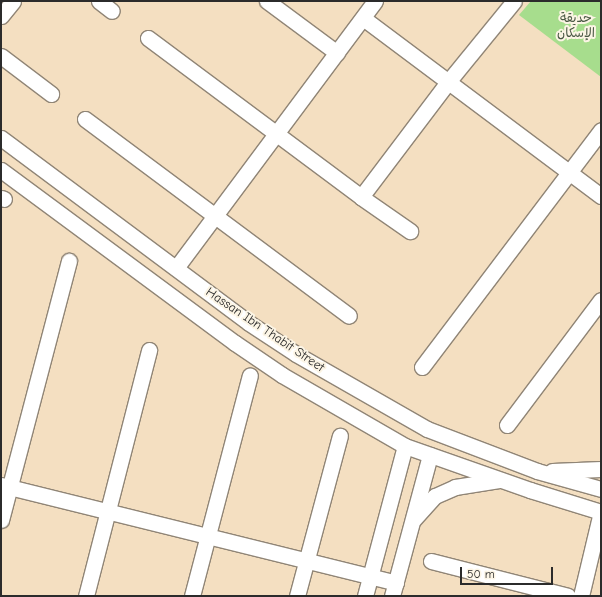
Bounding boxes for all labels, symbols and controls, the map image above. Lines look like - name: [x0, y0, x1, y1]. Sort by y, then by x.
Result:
- park label: حديقة الإسكان: [557, 11, 595, 42]
- street label: Hassan Ibn Thabit Street: [203, 284, 327, 376]
- scale bar: [462, 559, 555, 585]
- text: 50 m: [467, 567, 495, 581]

